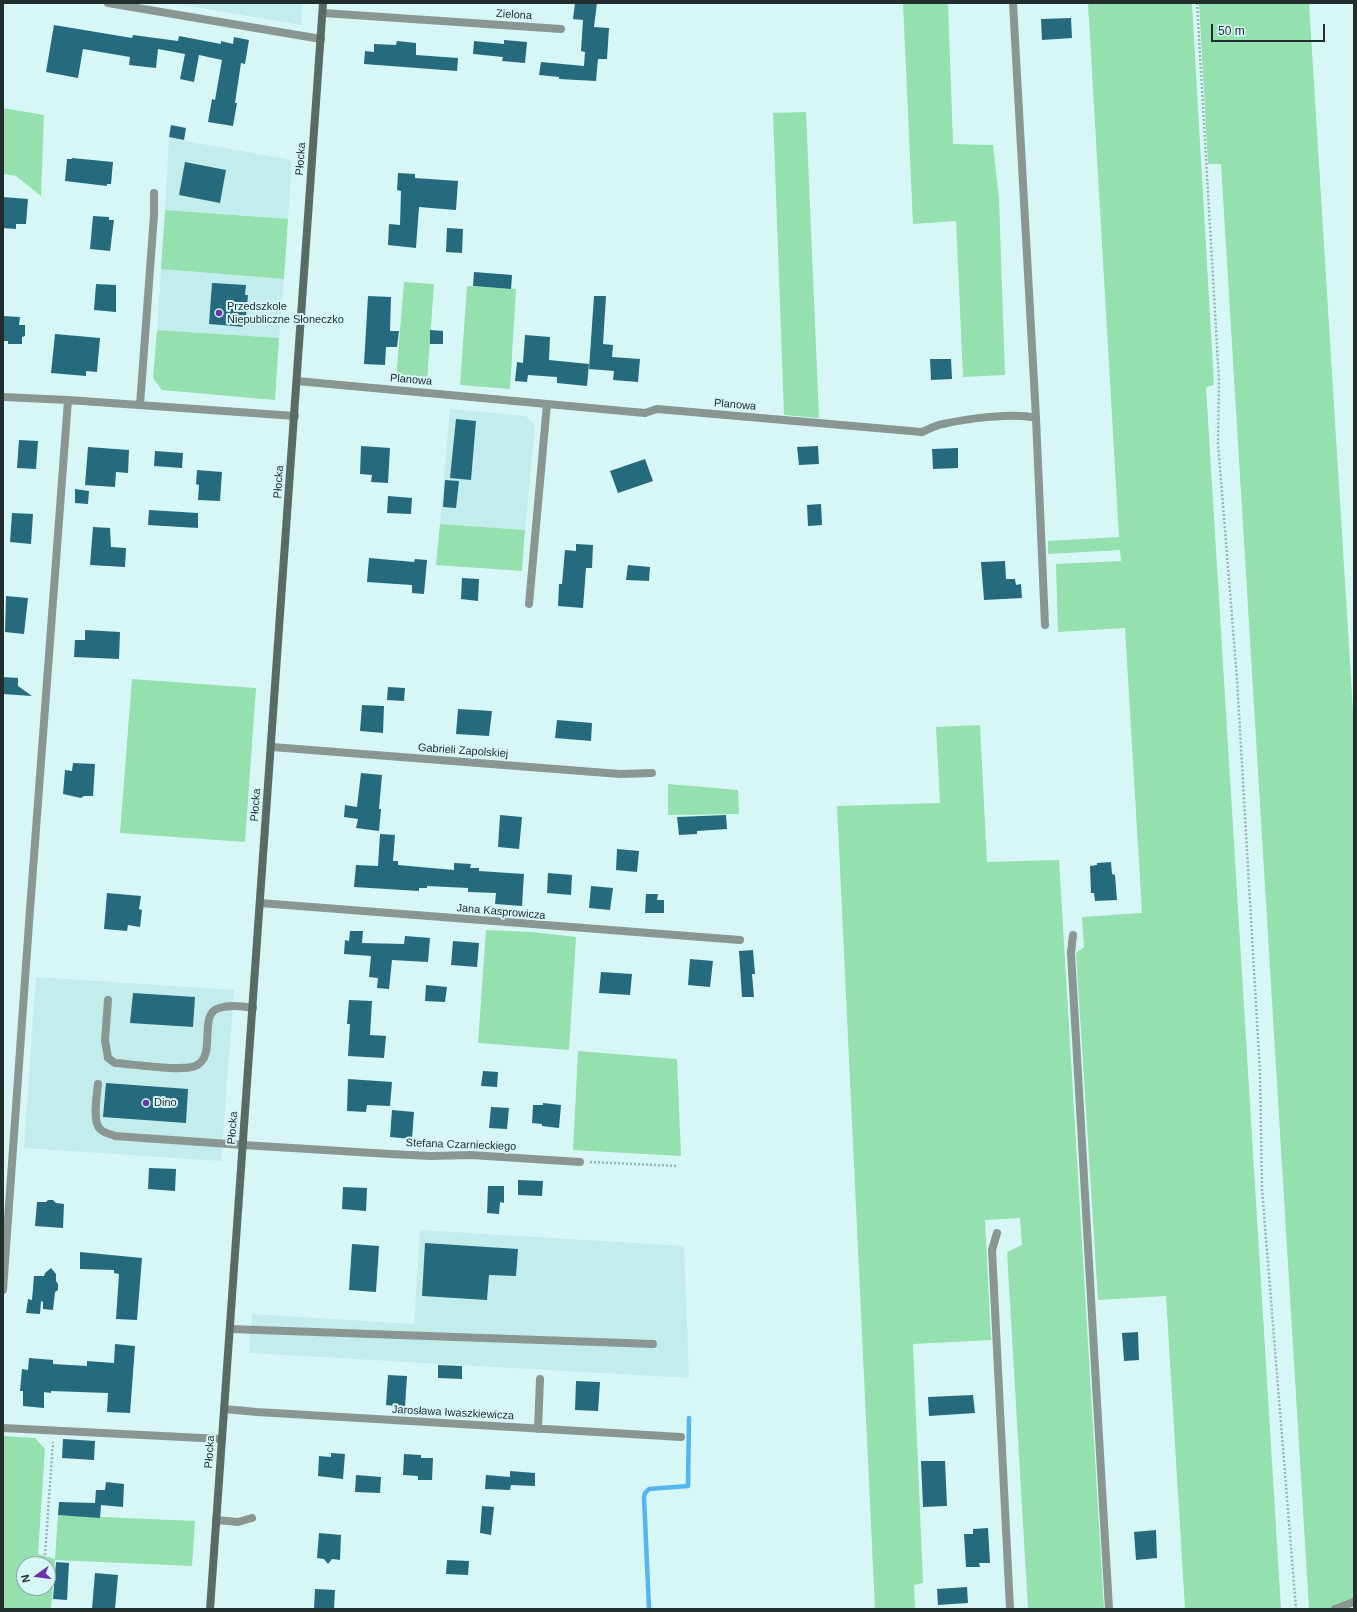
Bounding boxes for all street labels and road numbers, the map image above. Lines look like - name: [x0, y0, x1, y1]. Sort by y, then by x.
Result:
- street label: Zielona: [496, 7, 532, 23]
- street label: Płocka: [293, 142, 309, 176]
- street label: Planowa: [389, 372, 433, 388]
- street label: Planowa: [713, 397, 757, 413]
- street label: Płocka: [271, 465, 287, 499]
- street label: Gabrieli Zapolskiej: [417, 741, 509, 761]
- street label: Płocka: [248, 788, 264, 822]
- street label: Jana Kasprowicza: [456, 902, 546, 922]
- street label: Płocka: [225, 1111, 241, 1145]
- street label: Stefana Czarnieckiego: [405, 1136, 517, 1154]
- street label: Jarosława Iwaszkiewicza: [392, 1403, 514, 1423]
- street label: Płocka: [202, 1435, 218, 1469]

